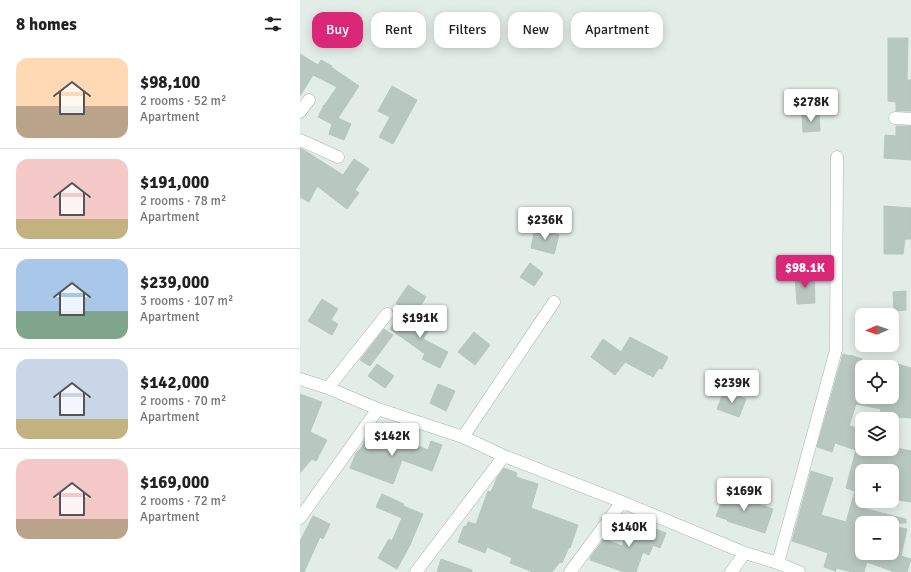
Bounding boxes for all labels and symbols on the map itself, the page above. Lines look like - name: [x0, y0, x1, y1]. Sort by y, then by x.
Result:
- pin: $278K: [783, 89, 839, 123]
- pin: $236K: [517, 207, 573, 241]
- pin: $98.1K: [772, 255, 838, 289]
- pin: $191K: [392, 305, 448, 339]
- north arrow: [855, 308, 899, 352]
- pin: $239K: [704, 370, 760, 404]
- pin: $142K: [364, 423, 420, 457]
- pin: $169K: [716, 478, 772, 512]
- pin: $140K: [601, 514, 657, 548]

